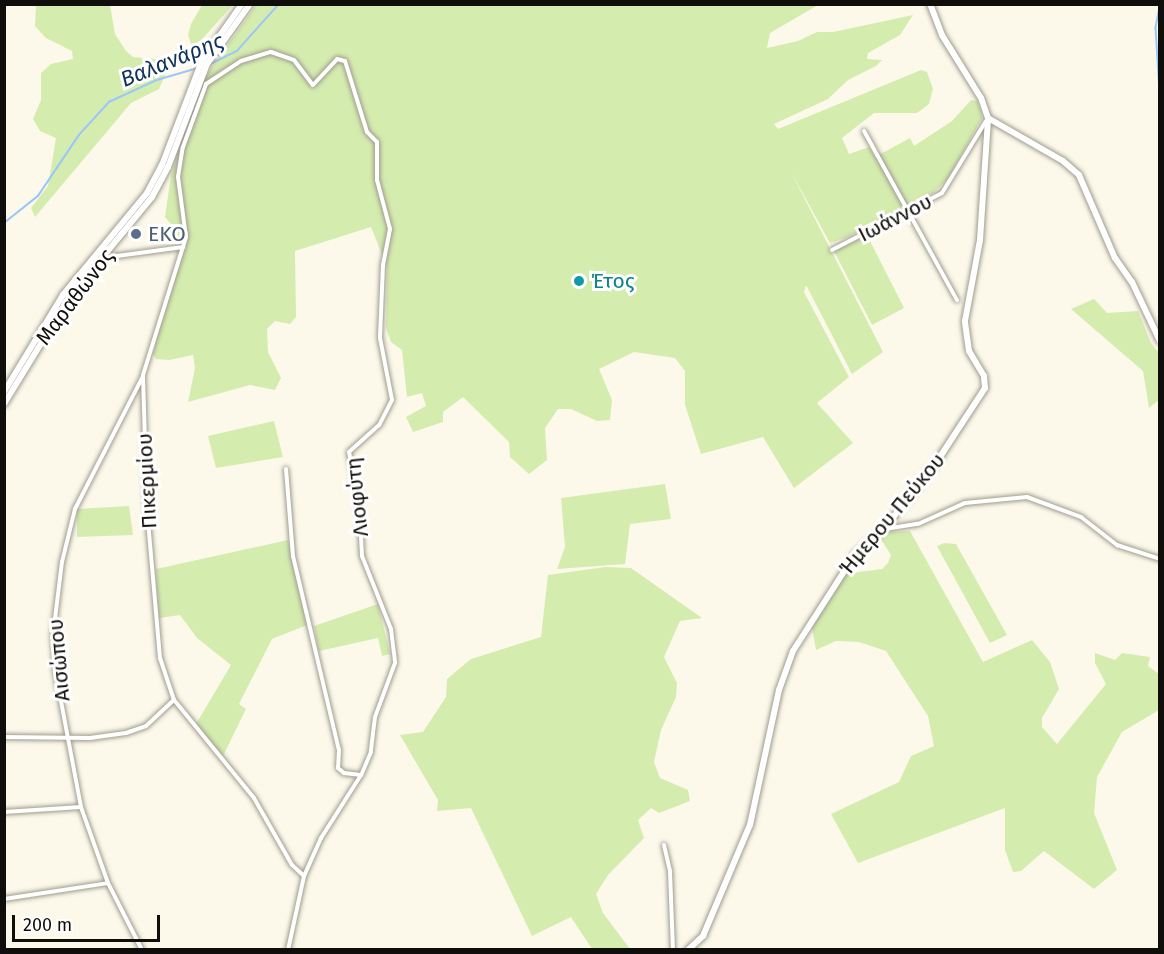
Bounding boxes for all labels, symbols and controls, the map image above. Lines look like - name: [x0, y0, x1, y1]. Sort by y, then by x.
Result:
- water label: Βαλανάρης: [117, 27, 227, 93]
- street label: Ιωάννου: [854, 189, 936, 247]
- place label: EKO: [148, 221, 186, 247]
- marker: EKO: [129, 227, 143, 241]
- street label: Μαραθώνος: [31, 244, 119, 350]
- place label: Έτος: [591, 268, 635, 294]
- marker: Έτος: [572, 274, 586, 288]
- street label: Πικερμίου: [132, 433, 162, 529]
- street label: Ήμερου Πεύκου: [834, 448, 950, 580]
- street label: Λιοφύτη: [340, 456, 374, 538]
- street label: Αισώπου: [43, 618, 75, 702]
- scale bar: [15, 903, 164, 941]
- text: 200 m: [23, 914, 72, 936]

